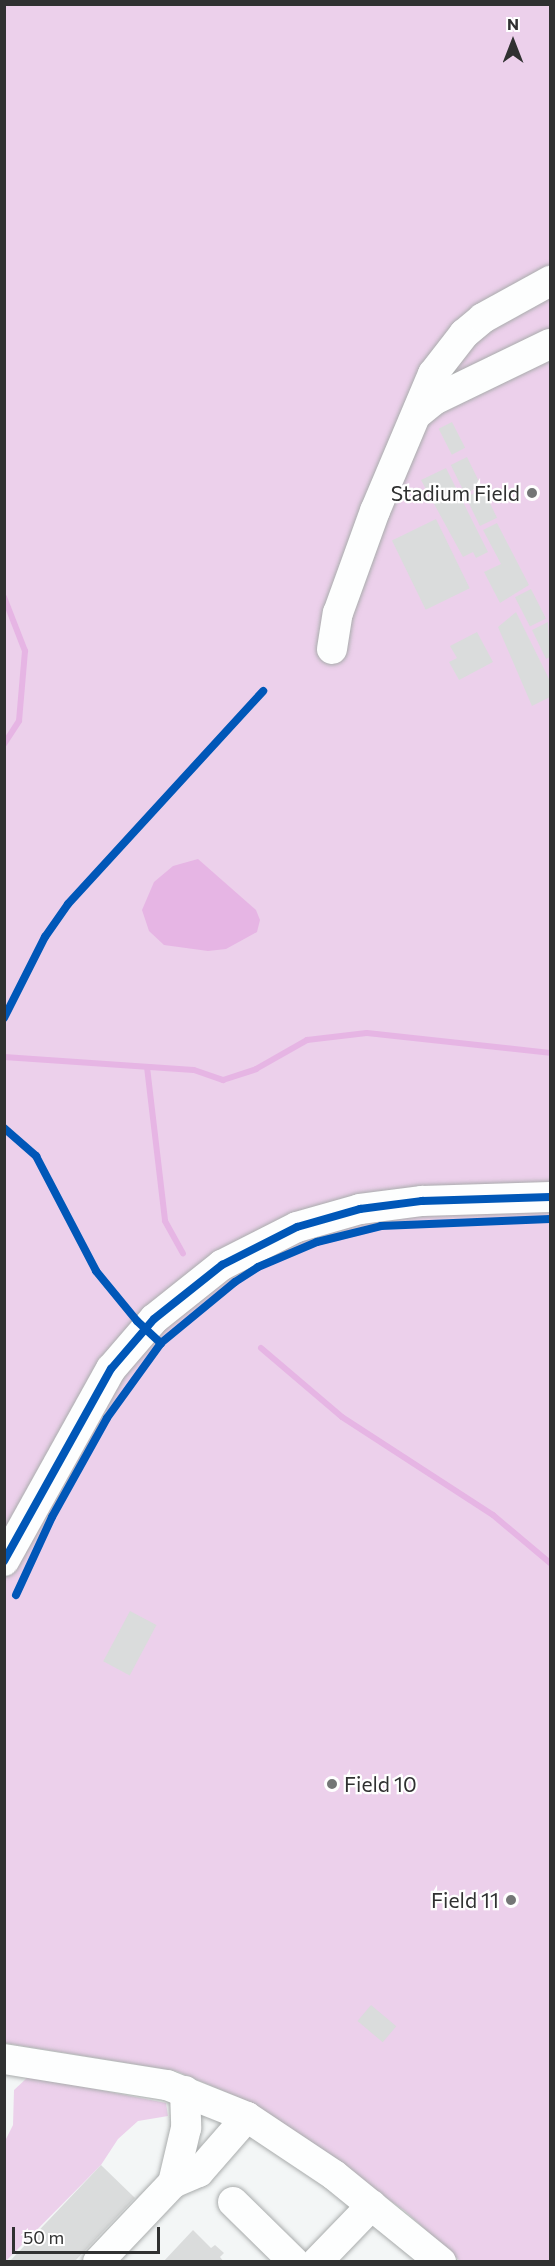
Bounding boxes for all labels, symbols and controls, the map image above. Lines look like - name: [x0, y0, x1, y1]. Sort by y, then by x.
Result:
- north arrow: [483, 12, 543, 72]
- text: N: [507, 14, 519, 33]
- place label: Stadium Field: [391, 480, 520, 506]
- marker: Stadium Field: [525, 486, 539, 500]
- place label: Field 10: [344, 1771, 417, 1797]
- marker: Field 10: [325, 1777, 339, 1791]
- place label: Field 11: [431, 1887, 499, 1913]
- marker: Field 11: [504, 1893, 518, 1907]
- scale bar: [15, 2215, 164, 2253]
- text: 50 m: [23, 2226, 64, 2248]

